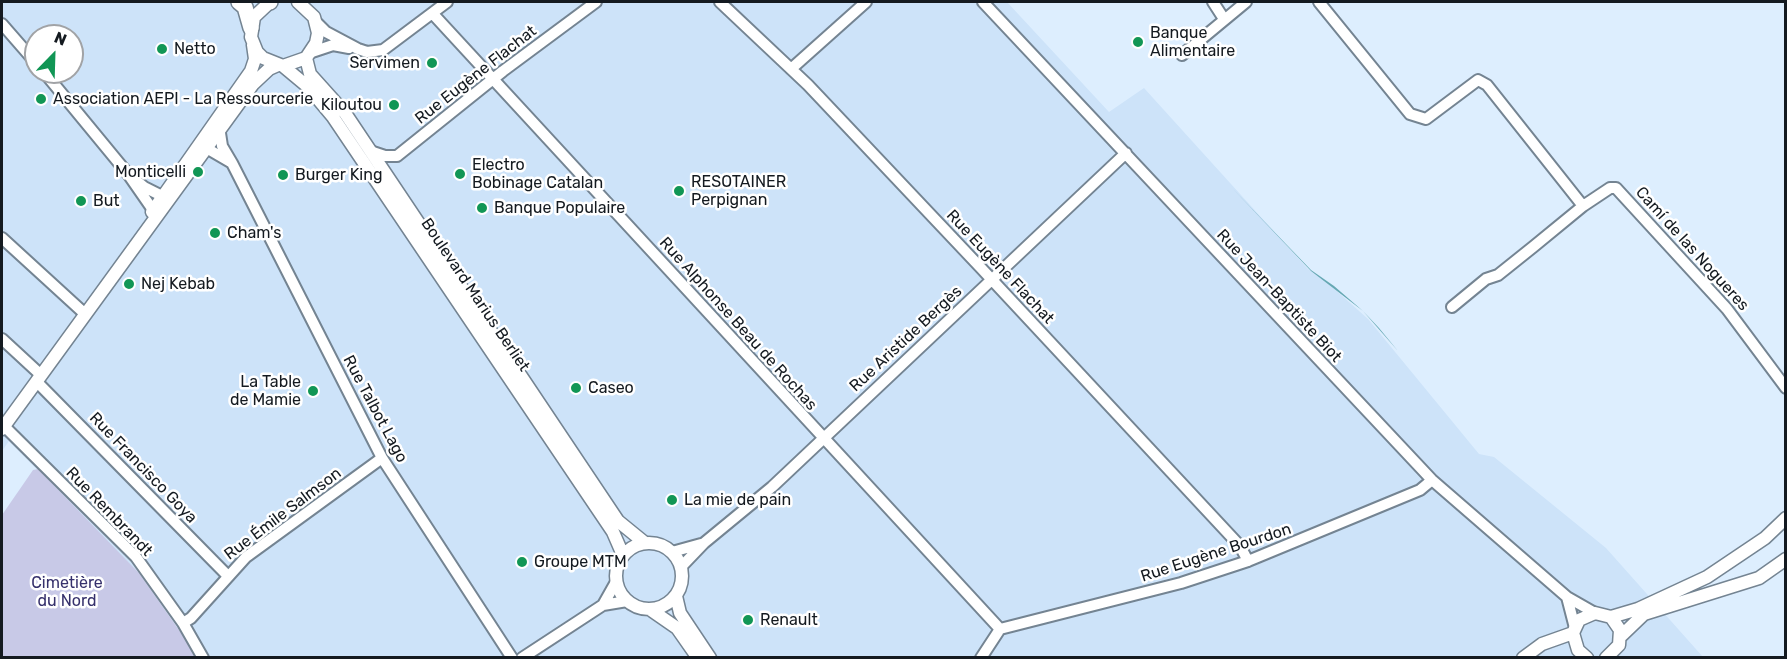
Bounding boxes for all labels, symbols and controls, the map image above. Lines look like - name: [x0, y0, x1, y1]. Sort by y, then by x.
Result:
- street label: Rue Eugène Flachat: [411, 22, 541, 128]
- place label: Banque Alimentaire: [1150, 23, 1235, 61]
- north arrow: [24, 24, 84, 84]
- text: N: [51, 28, 69, 50]
- marker: Banque Alimentaire: [1131, 35, 1145, 49]
- place label: Netto: [174, 39, 216, 59]
- marker: Netto: [155, 42, 169, 56]
- place label: Servimen: [349, 53, 420, 73]
- marker: Servimen: [425, 56, 439, 70]
- place label: Association AEPI - La Ressourcerie: [53, 89, 313, 109]
- marker: Association AEPI - La Ressourcerie: [34, 92, 48, 106]
- place label: Kiloutou: [321, 95, 382, 115]
- marker: Kiloutou: [387, 98, 401, 112]
- place label: Electro Bobinage Catalan: [472, 155, 603, 193]
- place label: Monticelli: [115, 162, 186, 182]
- marker: Monticelli: [191, 165, 205, 179]
- place label: Burger King: [295, 165, 382, 185]
- marker: Electro Bobinage Catalan: [453, 167, 467, 181]
- marker: Burger King: [276, 168, 290, 182]
- place label: RESOTAINER Perpignan: [691, 172, 786, 210]
- street label: Camí de las Nogueres: [1631, 183, 1753, 315]
- marker: RESOTAINER Perpignan: [672, 184, 686, 198]
- place label: But: [93, 191, 120, 211]
- marker: But: [74, 194, 88, 208]
- place label: Banque Populaire: [494, 198, 625, 218]
- marker: Banque Populaire: [475, 201, 489, 215]
- street label: Rue Eugène Flachat: [942, 206, 1058, 328]
- street label: Boulevard Marius Berliet: [417, 215, 533, 375]
- place label: Cham's: [227, 223, 281, 243]
- marker: Cham's: [208, 226, 222, 240]
- street label: Rue Jean-Baptiste Biot: [1212, 226, 1346, 366]
- street label: Rue Alphonse Beau de Rochas: [655, 233, 821, 415]
- place label: Nej Kebab: [141, 274, 215, 294]
- marker: Nej Kebab: [122, 277, 136, 291]
- street label: Rue Aristide Bergès: [846, 282, 966, 396]
- street label: Rue Talbot Lago: [339, 352, 411, 466]
- place label: La Table de Mamie: [230, 372, 301, 410]
- place label: Caseo: [588, 378, 634, 398]
- marker: Caseo: [569, 381, 583, 395]
- marker: La Table de Mamie: [306, 384, 320, 398]
- street label: Rue Francisco Goya: [85, 409, 201, 527]
- street label: Rue Rembrandt: [62, 463, 156, 561]
- street label: Rue Émile Salmson: [221, 464, 345, 564]
- place label: La mie de pain: [684, 490, 791, 510]
- marker: La mie de pain: [665, 493, 679, 507]
- street label: Rue Eugène Bourdon: [1138, 520, 1294, 586]
- place label: Groupe MTM: [534, 552, 627, 572]
- marker: Groupe MTM: [515, 555, 529, 569]
- park label: Cimetière du Nord: [31, 573, 103, 611]
- place label: Renault: [760, 610, 818, 630]
- marker: Renault: [741, 613, 755, 627]

